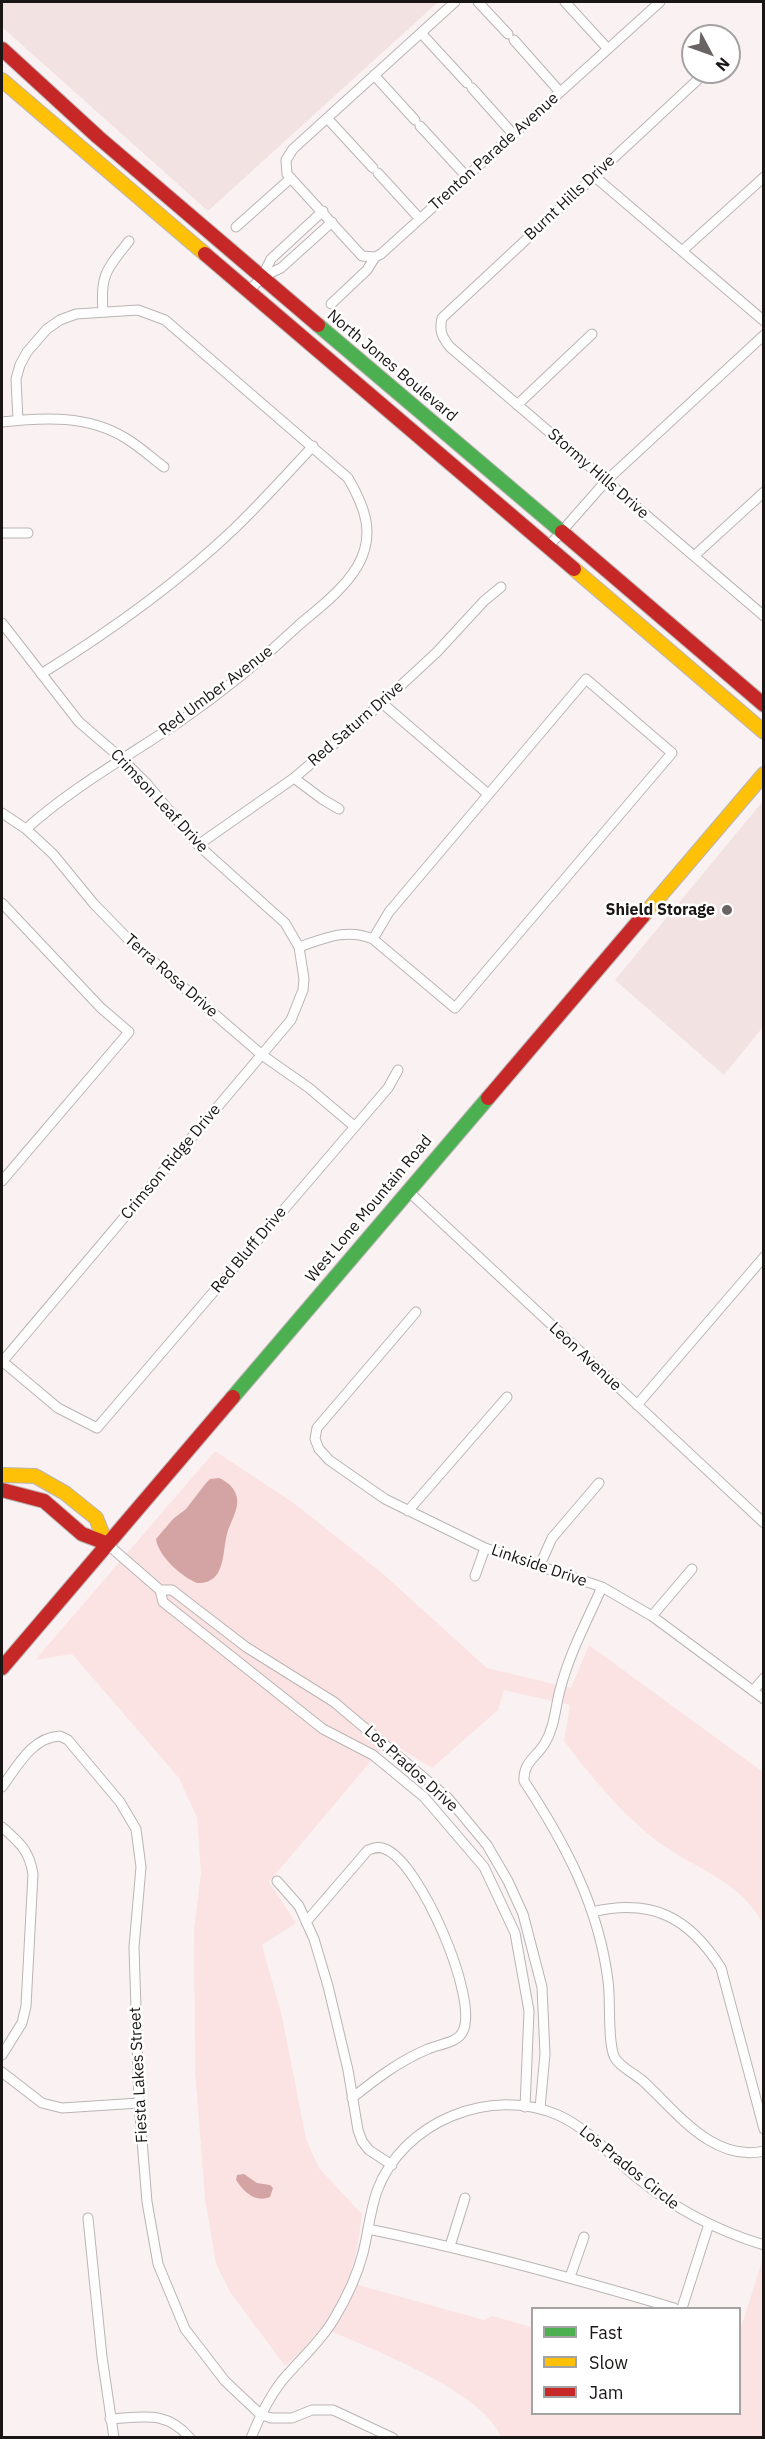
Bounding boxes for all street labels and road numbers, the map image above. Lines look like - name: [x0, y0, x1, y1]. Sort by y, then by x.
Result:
- street label: Trenton Parade Avenue: [425, 89, 563, 215]
- street label: Burnt Hills Drive: [521, 151, 619, 245]
- street label: North Jones Boulevard: [323, 306, 461, 426]
- street label: Stormy Hills Drive: [543, 425, 653, 523]
- street label: Red Umber Avenue: [155, 642, 277, 740]
- street label: Red Saturn Drive: [304, 677, 408, 771]
- street label: Crimson Leaf Drive: [106, 745, 212, 857]
- street label: Terra Rosa Drive: [121, 930, 221, 1022]
- street label: Crimson Ridge Drive: [117, 1100, 225, 1224]
- street label: West Lone Mountain Road: [302, 1131, 436, 1287]
- street label: Red Bluff Drive: [207, 1203, 291, 1297]
- street label: Leon Avenue: [545, 1319, 625, 1395]
- street label: Linkside Drive: [489, 1541, 589, 1591]
- street label: Los Prados Drive: [360, 1722, 462, 1816]
- street label: Fiesta Lakes Street: [126, 2006, 152, 2144]
- street label: Los Prados Circle: [575, 2122, 683, 2214]

